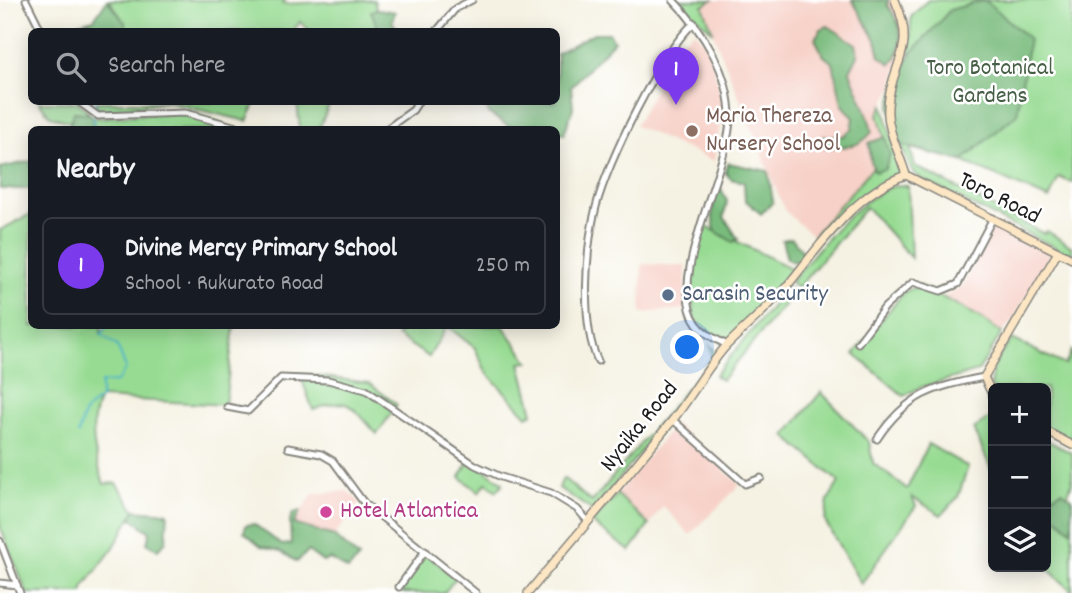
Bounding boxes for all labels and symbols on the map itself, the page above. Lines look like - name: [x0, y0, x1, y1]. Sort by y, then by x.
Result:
- pin: 1: [653, 47, 699, 105]
- park label: Toro Botanical Gardens: [926, 52, 1054, 114]
- place label: Maria Thereza Nursery School: [706, 100, 840, 162]
- marker: Maria Thereza Nursery School: [684, 123, 700, 139]
- street label: Toro Road: [952, 164, 1046, 234]
- place label: Sarasin Security: [682, 278, 829, 312]
- marker: Sarasin Security: [660, 287, 676, 303]
- your location: [670, 330, 704, 364]
- street label: Nyaika Road: [593, 374, 687, 480]
- place label: Hotel Atlantica: [340, 495, 479, 529]
- marker: Hotel Atlantica: [318, 504, 334, 520]

